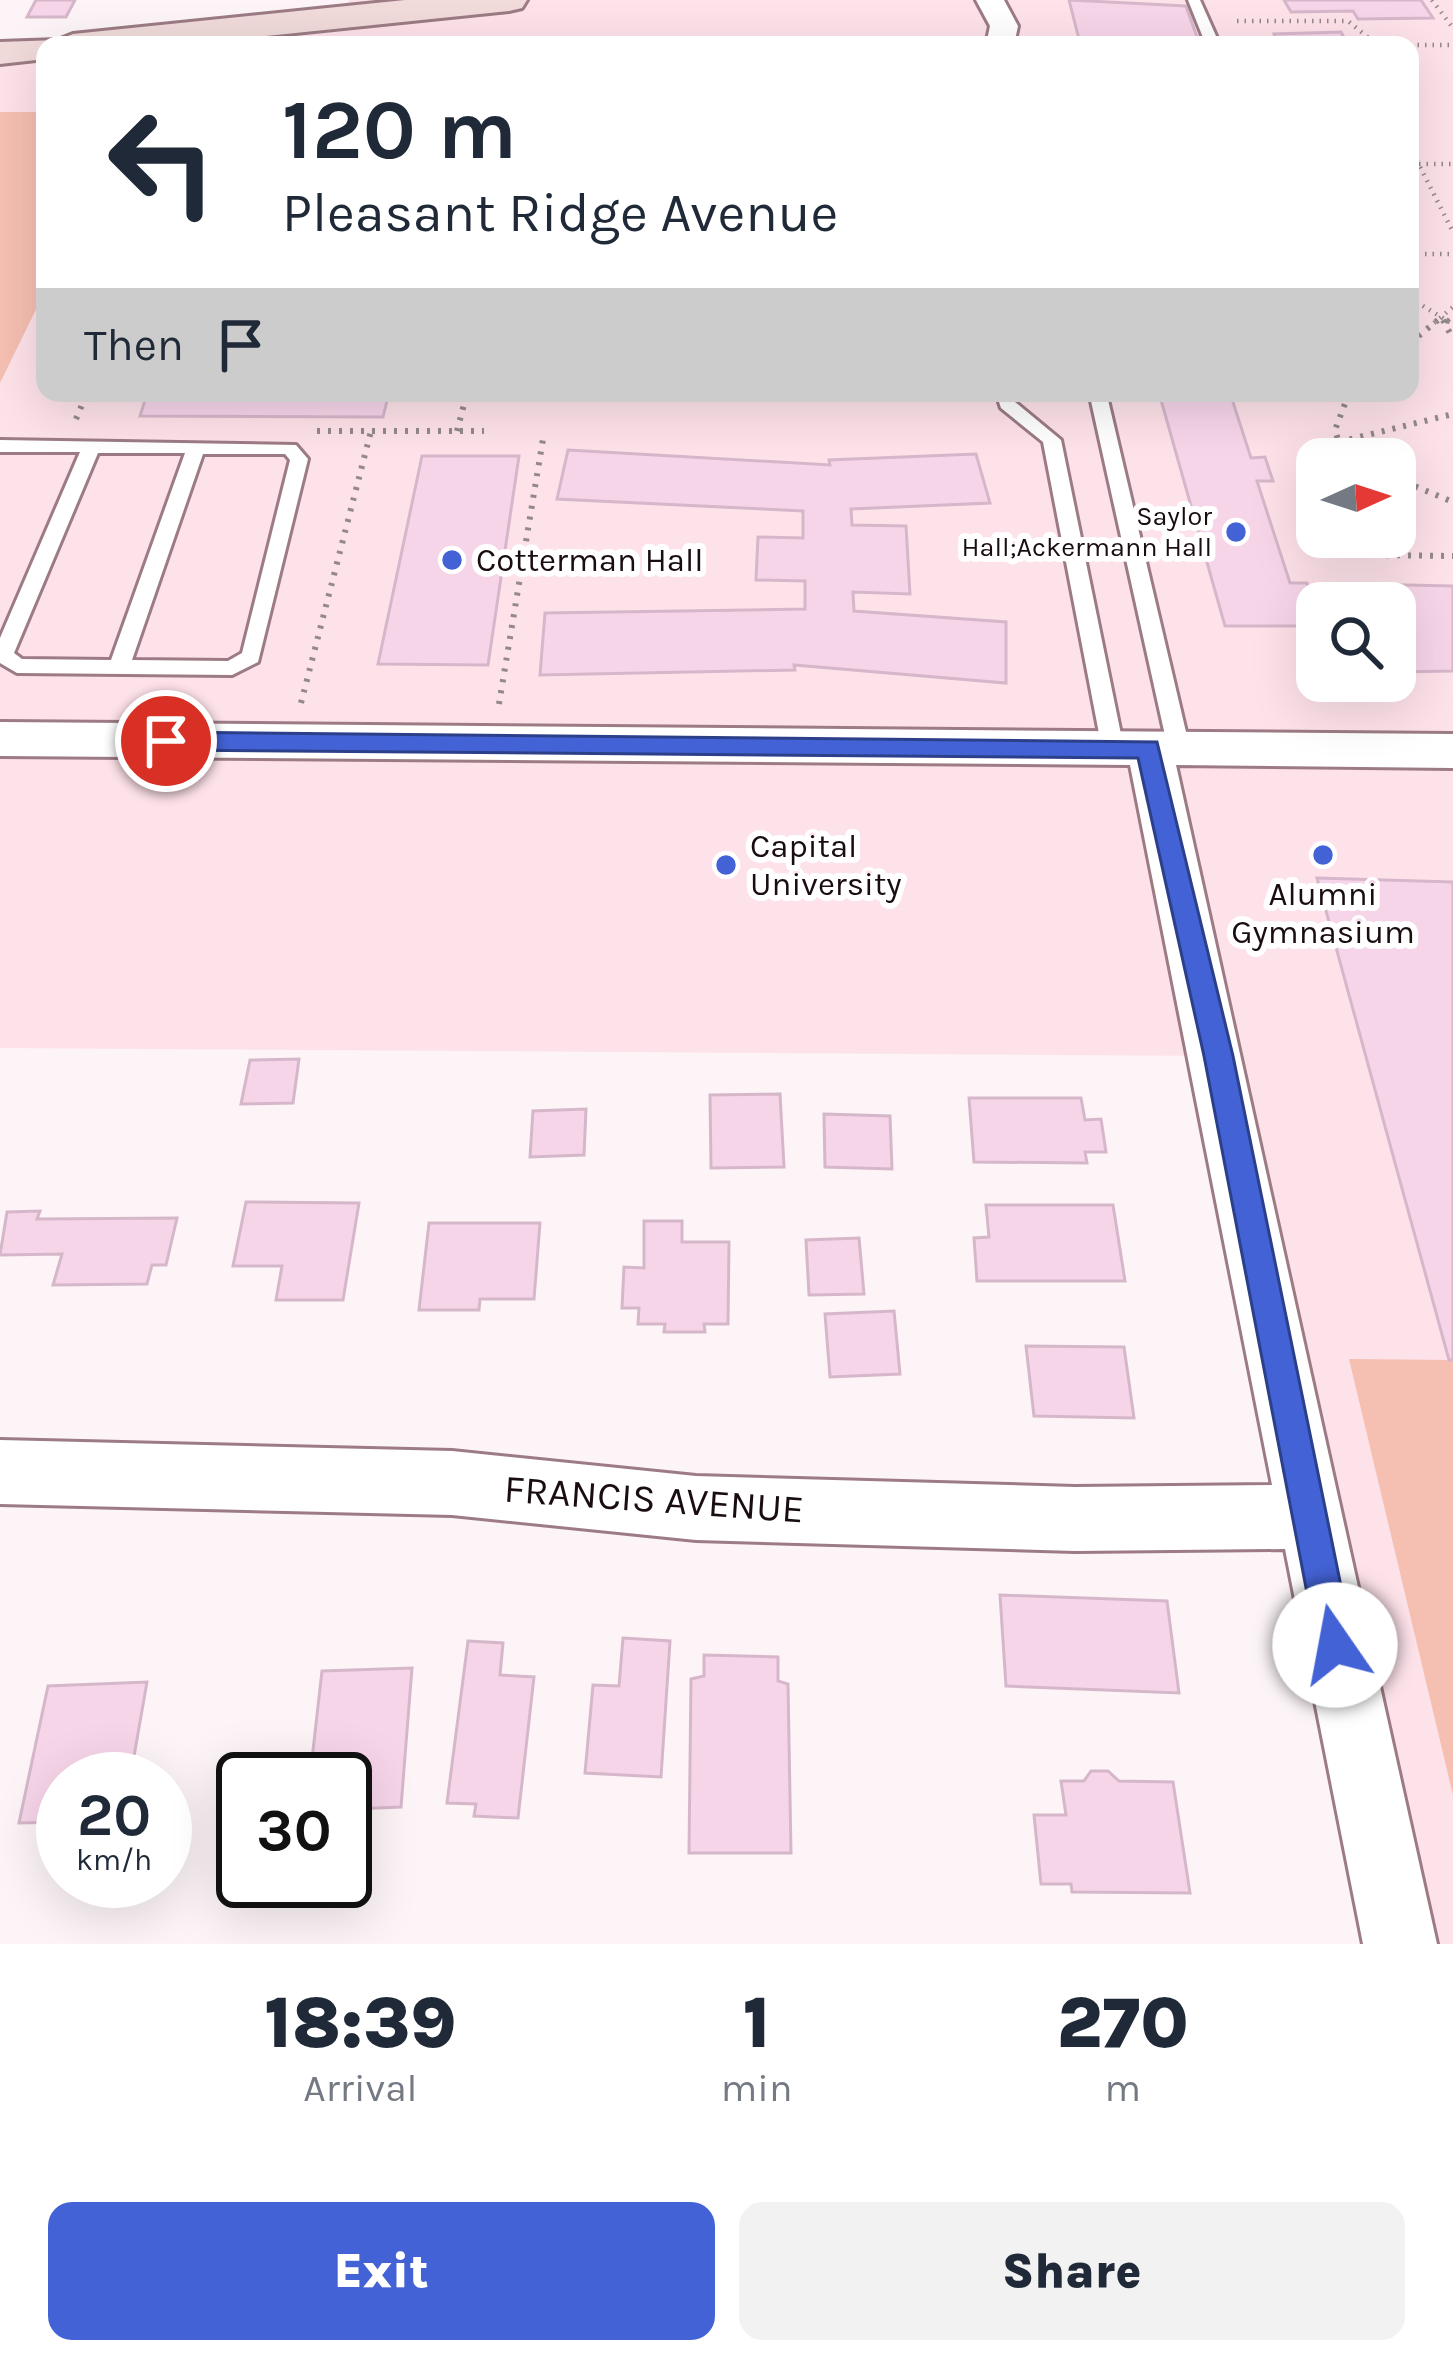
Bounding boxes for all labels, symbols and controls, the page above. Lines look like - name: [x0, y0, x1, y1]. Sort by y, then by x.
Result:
- text: 120 m: [282, 81, 517, 179]
- icon: left: [84, 84, 240, 240]
- text: Pleasant Ridge Avenue: [282, 181, 838, 245]
- icon: arrive: [208, 312, 274, 378]
- text: Then: [84, 319, 184, 371]
- north arrow: [1296, 438, 1416, 558]
- map controls: [1296, 438, 1416, 702]
- place label: Saylor Hall;Ackermann Hall: [961, 500, 1212, 563]
- marker: Saylor Hall;Ackermann Hall: [1223, 519, 1249, 545]
- place label: Cotterman Hall: [476, 541, 703, 579]
- marker: Cotterman Hall: [439, 547, 465, 573]
- button: search: [1296, 582, 1416, 702]
- pin: [115, 690, 217, 792]
- icon: arrive: [133, 708, 199, 774]
- place label: Capital University: [750, 827, 902, 903]
- marker: Alumni Gymnasium: [1310, 842, 1336, 868]
- marker: Capital University: [713, 852, 739, 878]
- place label: Alumni Gymnasium: [1231, 875, 1415, 951]
- street label: FRANCIS AVENUE: [503, 1466, 805, 1532]
- position arrow: [1272, 1582, 1398, 1708]
- speed limit sign: 30: [216, 1752, 372, 1908]
- text: 20: [77, 1780, 151, 1850]
- text: km/h: [76, 1842, 152, 1878]
- text: 18:39: [264, 1981, 457, 2065]
- text: 1: [743, 1981, 771, 2065]
- text: 270: [1057, 1981, 1189, 2065]
- text: Arrival: [303, 2065, 418, 2111]
- text: min: [721, 2065, 793, 2111]
- text: m: [1104, 2065, 1141, 2111]
- button: Exit: [48, 2202, 715, 2340]
- button: Share: [739, 2202, 1405, 2340]

